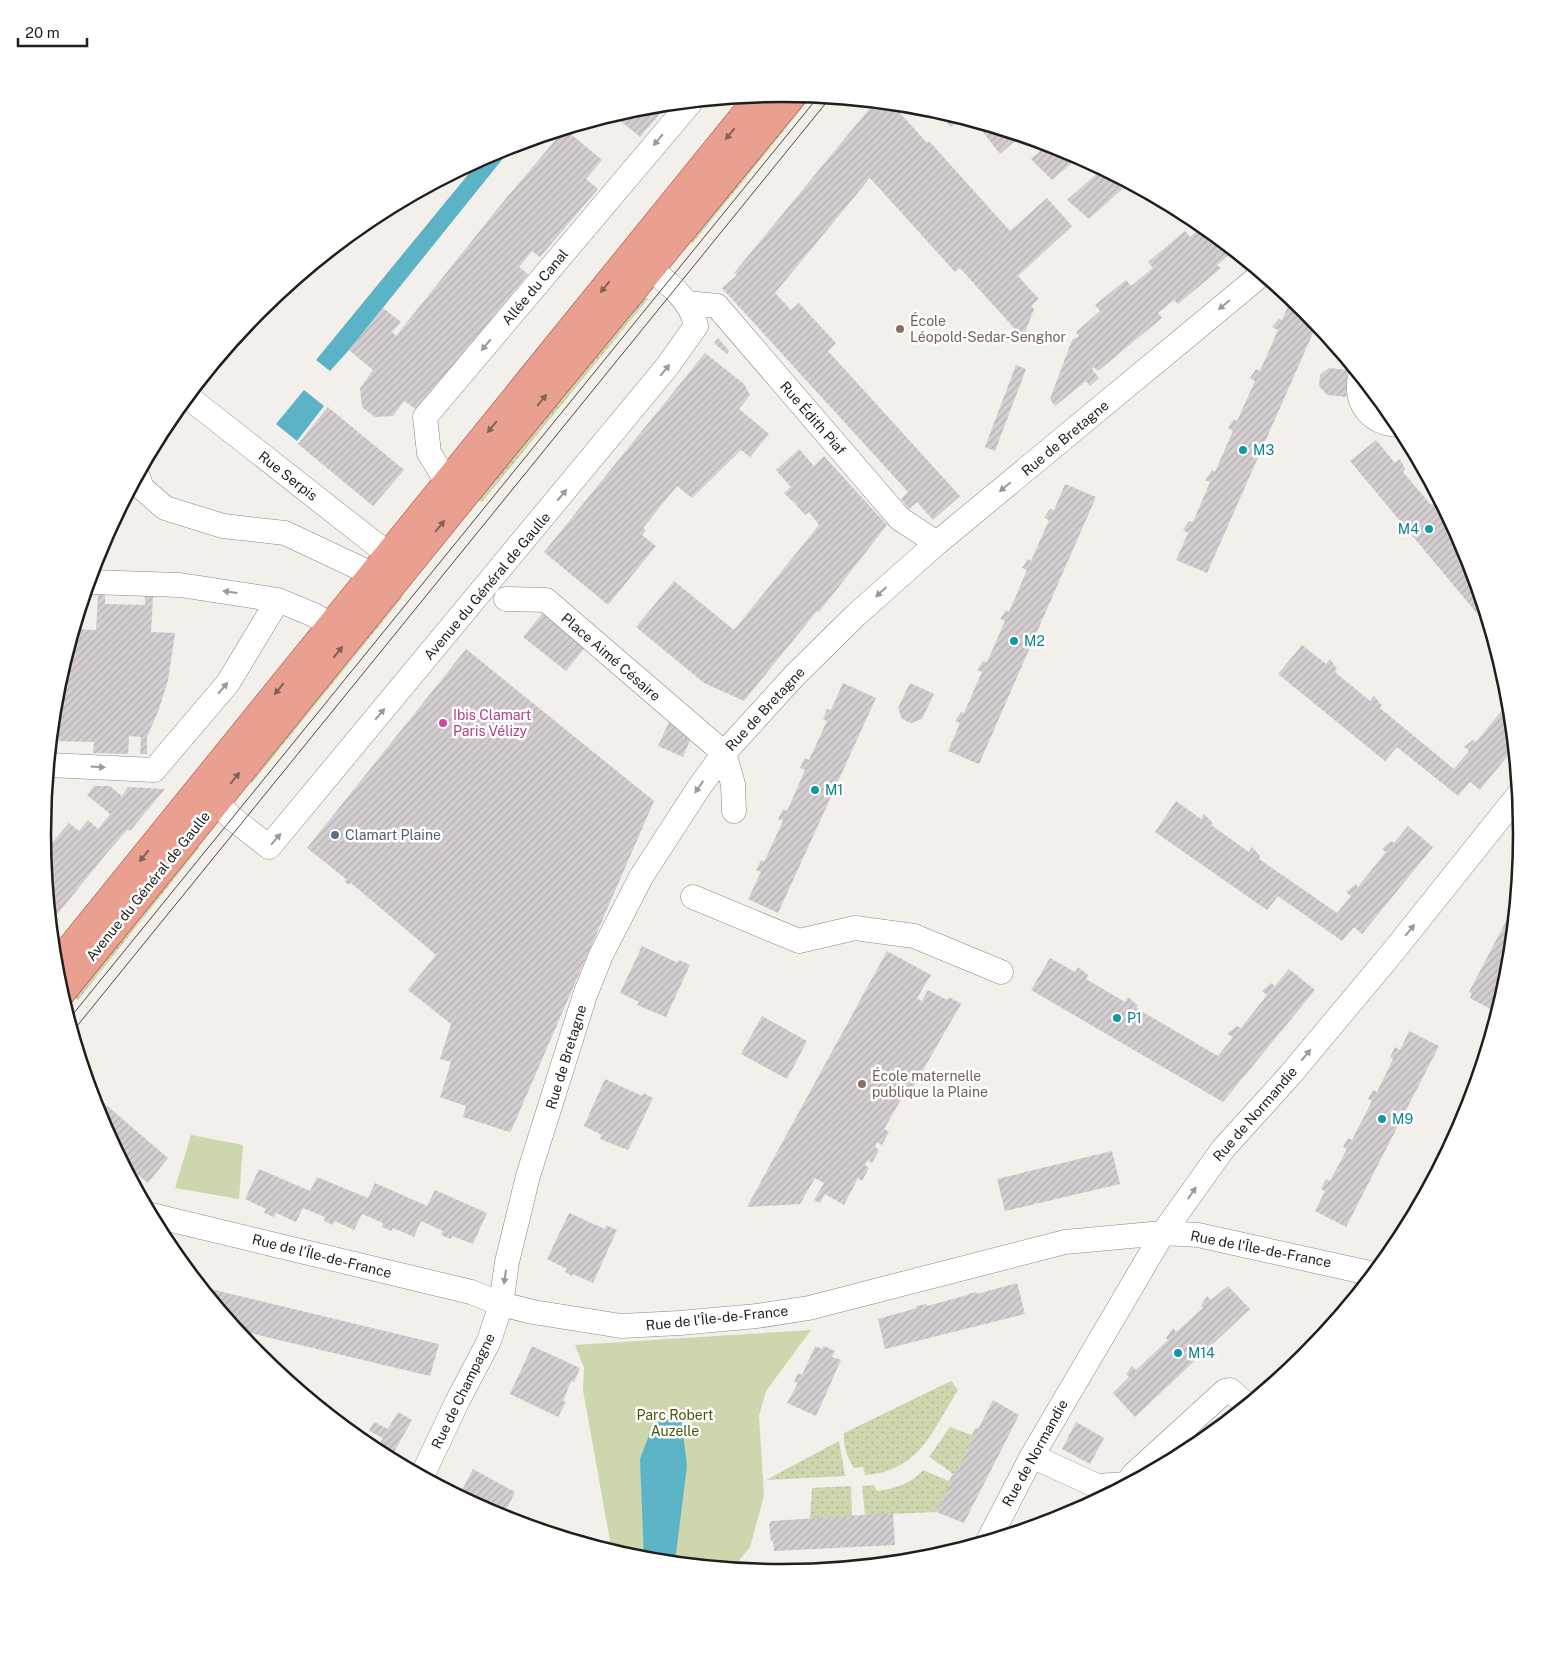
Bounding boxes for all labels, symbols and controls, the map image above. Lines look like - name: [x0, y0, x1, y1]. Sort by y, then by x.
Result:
- scale bar: [18, 15, 86, 47]
- text: 20 m: [25, 24, 60, 41]
- one-way arrow: [724, 127, 735, 140]
- one-way arrow: [653, 133, 664, 146]
- street label: Allée du Canal: [499, 246, 571, 328]
- one-way arrow: [599, 280, 610, 293]
- one-way arrow: [1218, 300, 1231, 311]
- place label: École Léopold-Sedar-Senghor: [910, 312, 1066, 345]
- marker: École Léopold-Sedar-Senghor: [894, 323, 906, 335]
- one-way arrow: [481, 338, 492, 351]
- one-way arrow: [660, 363, 671, 376]
- street label: Rue Édith Piaf: [777, 378, 850, 458]
- one-way arrow: [537, 394, 548, 407]
- street label: Rue de Bretagne: [1018, 397, 1112, 479]
- one-way arrow: [486, 420, 497, 433]
- place label: M3: [1253, 442, 1274, 458]
- marker: M3: [1237, 444, 1249, 456]
- street label: Rue Serpis: [255, 448, 321, 504]
- one-way arrow: [999, 482, 1012, 493]
- one-way arrow: [556, 489, 567, 501]
- street label: Avenue du Général de Gaulle: [421, 509, 553, 663]
- one-way arrow: [434, 520, 445, 533]
- place label: M4: [1398, 521, 1419, 537]
- marker: M4: [1423, 523, 1435, 535]
- one-way arrow: [875, 587, 888, 598]
- one-way arrow: [222, 588, 238, 596]
- street label: Place Aimé Césaire: [558, 610, 664, 704]
- place label: M2: [1024, 633, 1045, 649]
- marker: M2: [1008, 635, 1020, 647]
- one-way arrow: [332, 646, 343, 659]
- street label: Rue de Bretagne: [722, 664, 808, 754]
- one-way arrow: [217, 682, 228, 695]
- one-way arrow: [274, 682, 285, 695]
- place label: Ibis Clamart Paris Vélizy: [453, 707, 531, 739]
- one-way arrow: [375, 708, 386, 721]
- marker: Ibis Clamart Paris Vélizy: [437, 717, 449, 729]
- one-way arrow: [90, 764, 106, 772]
- one-way arrow: [230, 772, 241, 785]
- one-way arrow: [694, 781, 704, 794]
- place label: M1: [825, 782, 843, 798]
- marker: M1: [809, 784, 821, 796]
- street label: Avenue du Général de Gaulle: [83, 808, 213, 964]
- place label: Clamart Plaine: [345, 827, 441, 843]
- marker: Clamart Plaine: [329, 829, 341, 841]
- one-way arrow: [270, 833, 281, 845]
- one-way arrow: [138, 849, 149, 862]
- one-way arrow: [1405, 924, 1416, 937]
- street label: Rue de Bretagne: [543, 1003, 590, 1111]
- place label: P1: [1127, 1010, 1142, 1026]
- marker: P1: [1111, 1012, 1123, 1024]
- one-way arrow: [1300, 1049, 1311, 1061]
- street label: Rue de Normandie: [1210, 1064, 1300, 1164]
- place label: École maternelle publique la Plaine: [872, 1067, 988, 1100]
- marker: École maternelle publique la Plaine: [856, 1078, 868, 1090]
- place label: M9: [1392, 1111, 1413, 1127]
- marker: M9: [1376, 1113, 1388, 1125]
- one-way arrow: [1187, 1187, 1197, 1200]
- street label: Rue de l'Île-de-France: [1189, 1227, 1333, 1271]
- street label: Rue de l'Île-de-France: [251, 1230, 394, 1281]
- one-way arrow: [501, 1269, 509, 1285]
- street label: Rue de l'Île-de-France: [645, 1302, 789, 1333]
- street label: Rue de Champagne: [428, 1331, 498, 1451]
- place label: M14: [1188, 1345, 1215, 1361]
- marker: M14: [1172, 1347, 1184, 1359]
- street label: Rue de Normandie: [999, 1397, 1071, 1509]
- park label: Parc Robert Auzelle: [637, 1407, 713, 1439]

